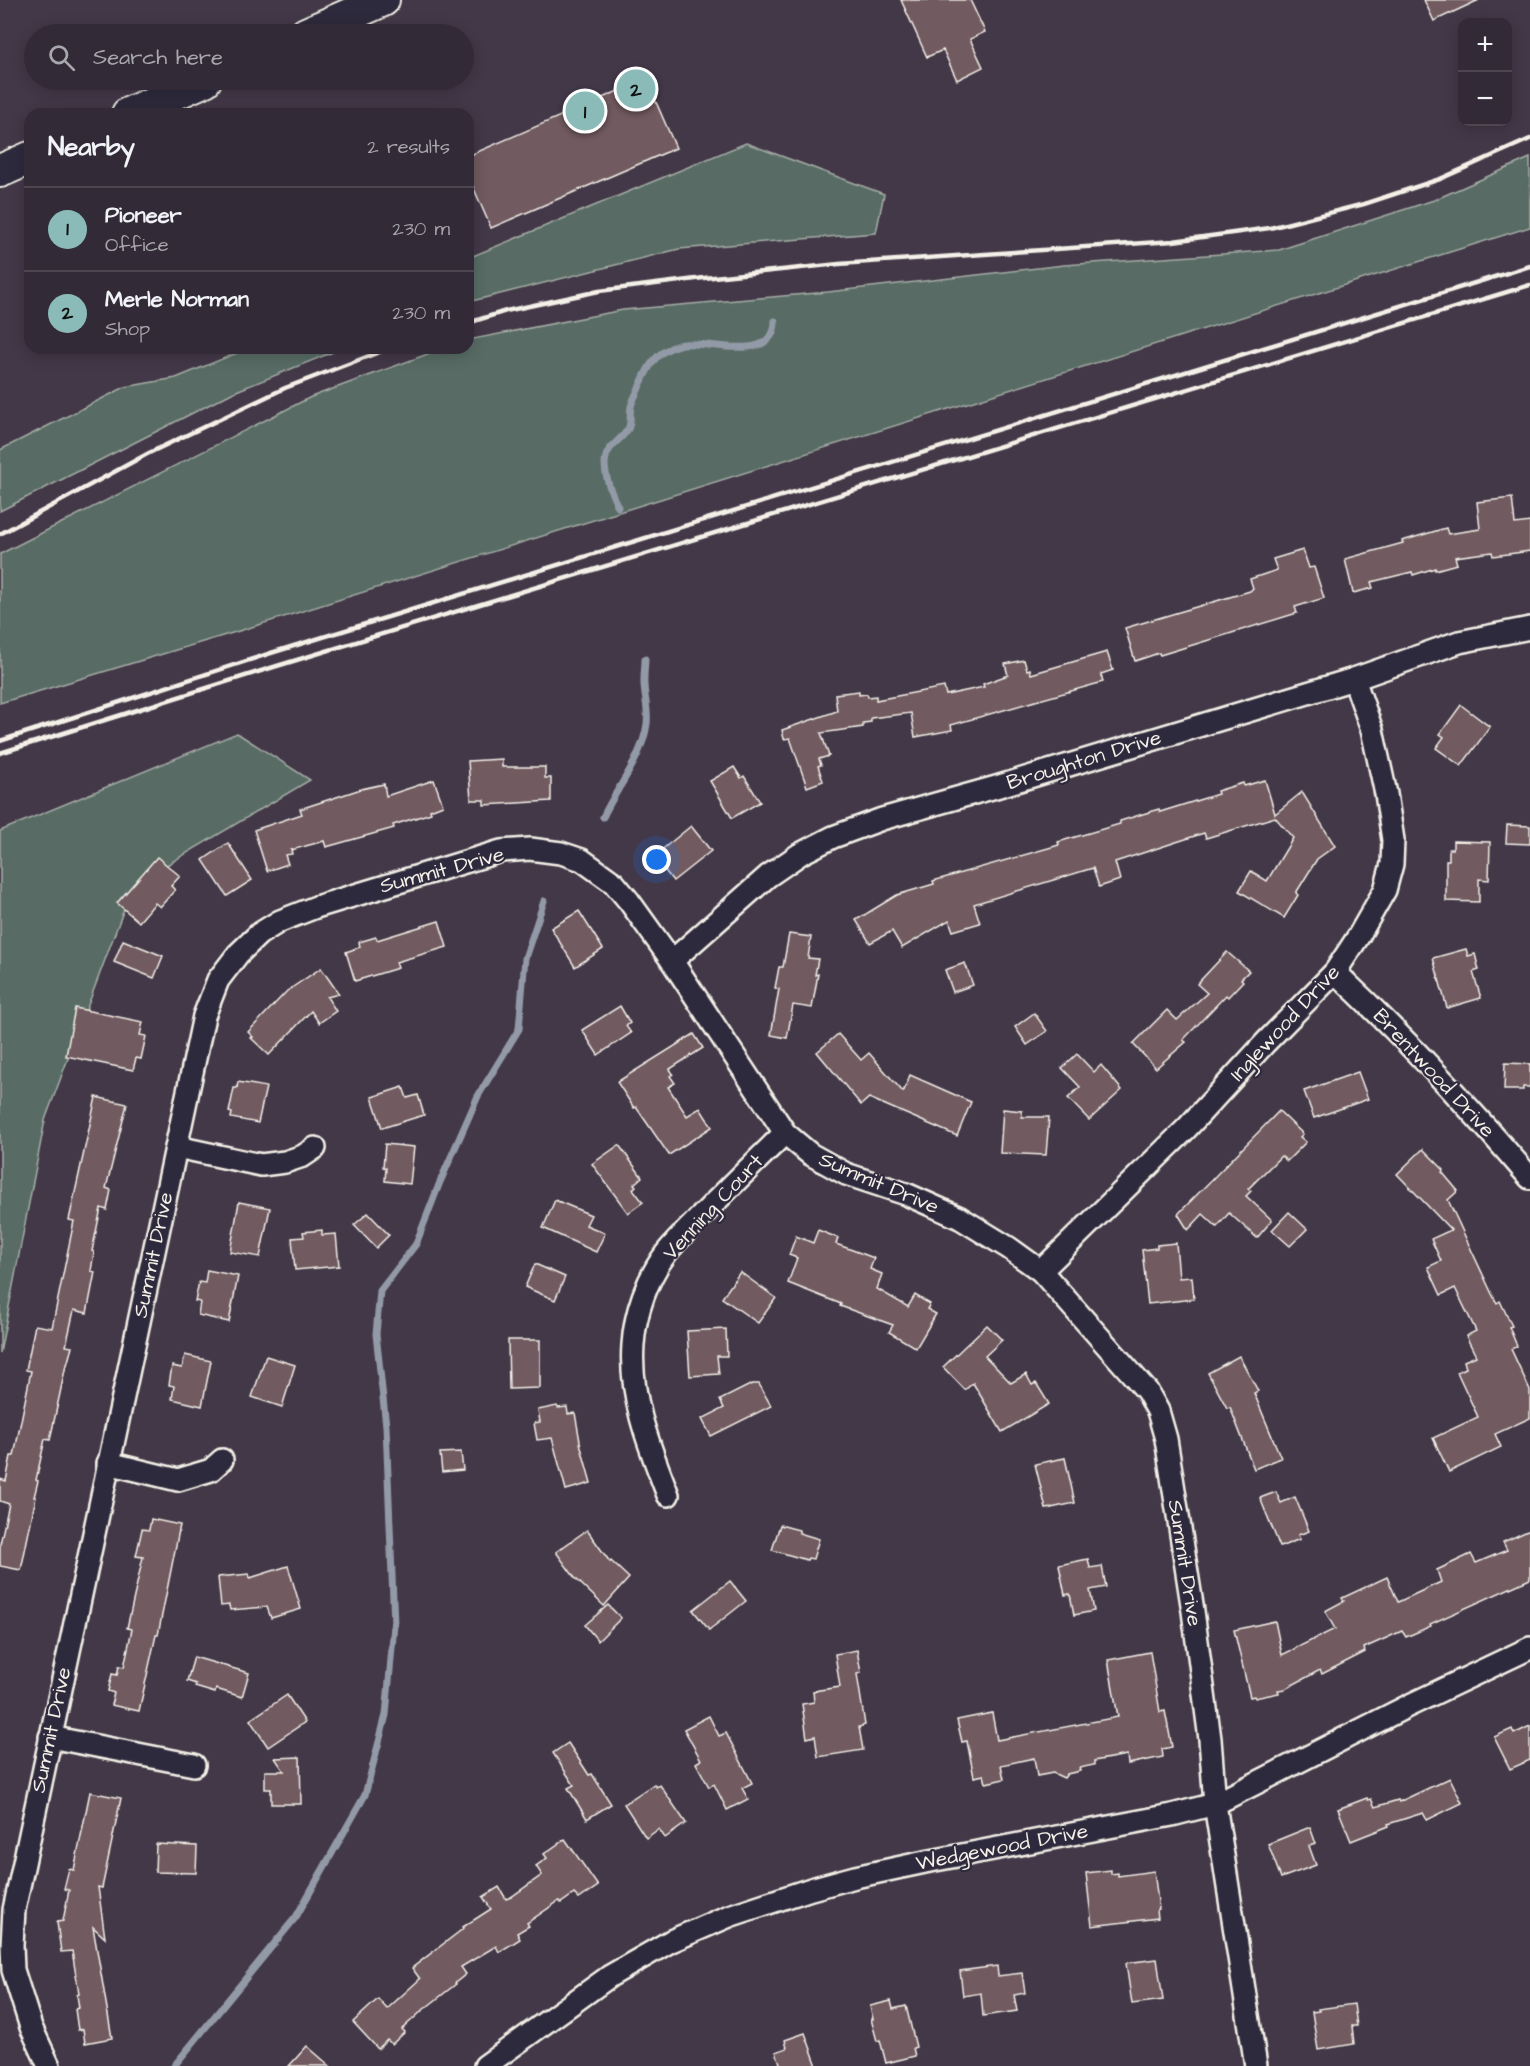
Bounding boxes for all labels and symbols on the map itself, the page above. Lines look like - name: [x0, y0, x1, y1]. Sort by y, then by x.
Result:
- pin: 2: [616, 66, 656, 112]
- pin: 1: [566, 88, 604, 134]
- street label: Broughton Drive: [1003, 723, 1165, 799]
- street label: Summit Drive: [377, 839, 507, 901]
- your location: [642, 845, 671, 874]
- street label: Inglewood Drive: [1223, 958, 1348, 1089]
- street label: Brentwood Drive: [1366, 1002, 1502, 1144]
- street label: Summit Drive: [815, 1145, 943, 1221]
- street label: Venning Court: [656, 1147, 772, 1268]
- street label: Summit Drive: [126, 1190, 180, 1320]
- street label: Summit Drive: [1161, 1498, 1209, 1628]
- street label: Summit Drive: [24, 1665, 78, 1795]
- street label: Wedgewood Drive: [914, 1816, 1091, 1880]

